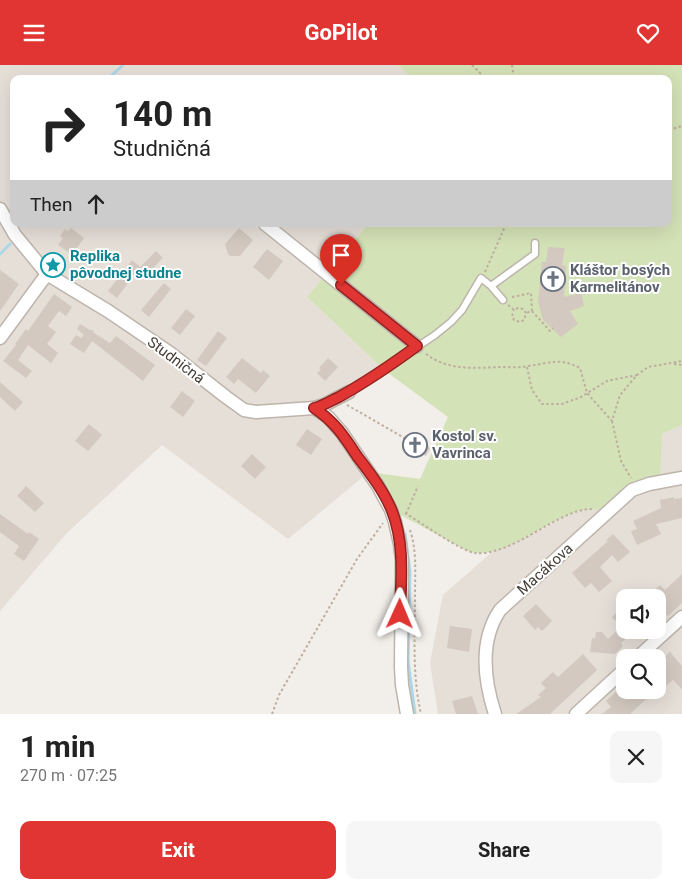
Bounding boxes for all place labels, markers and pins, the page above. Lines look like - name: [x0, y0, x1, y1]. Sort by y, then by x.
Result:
- pin: [320, 234, 362, 285]
- place label: Replika pôvodnej studne: [70, 247, 181, 282]
- place icon: Replika pôvodnej studne: [40, 252, 66, 278]
- place label: Kláštor bosých Karmelitánov: [570, 261, 670, 296]
- church icon: Kláštor bosých Karmelitánov: [540, 266, 566, 292]
- place label: Kostol sv. Vavrinca: [432, 427, 497, 462]
- church icon: Kostol sv. Vavrinca: [402, 432, 428, 458]

